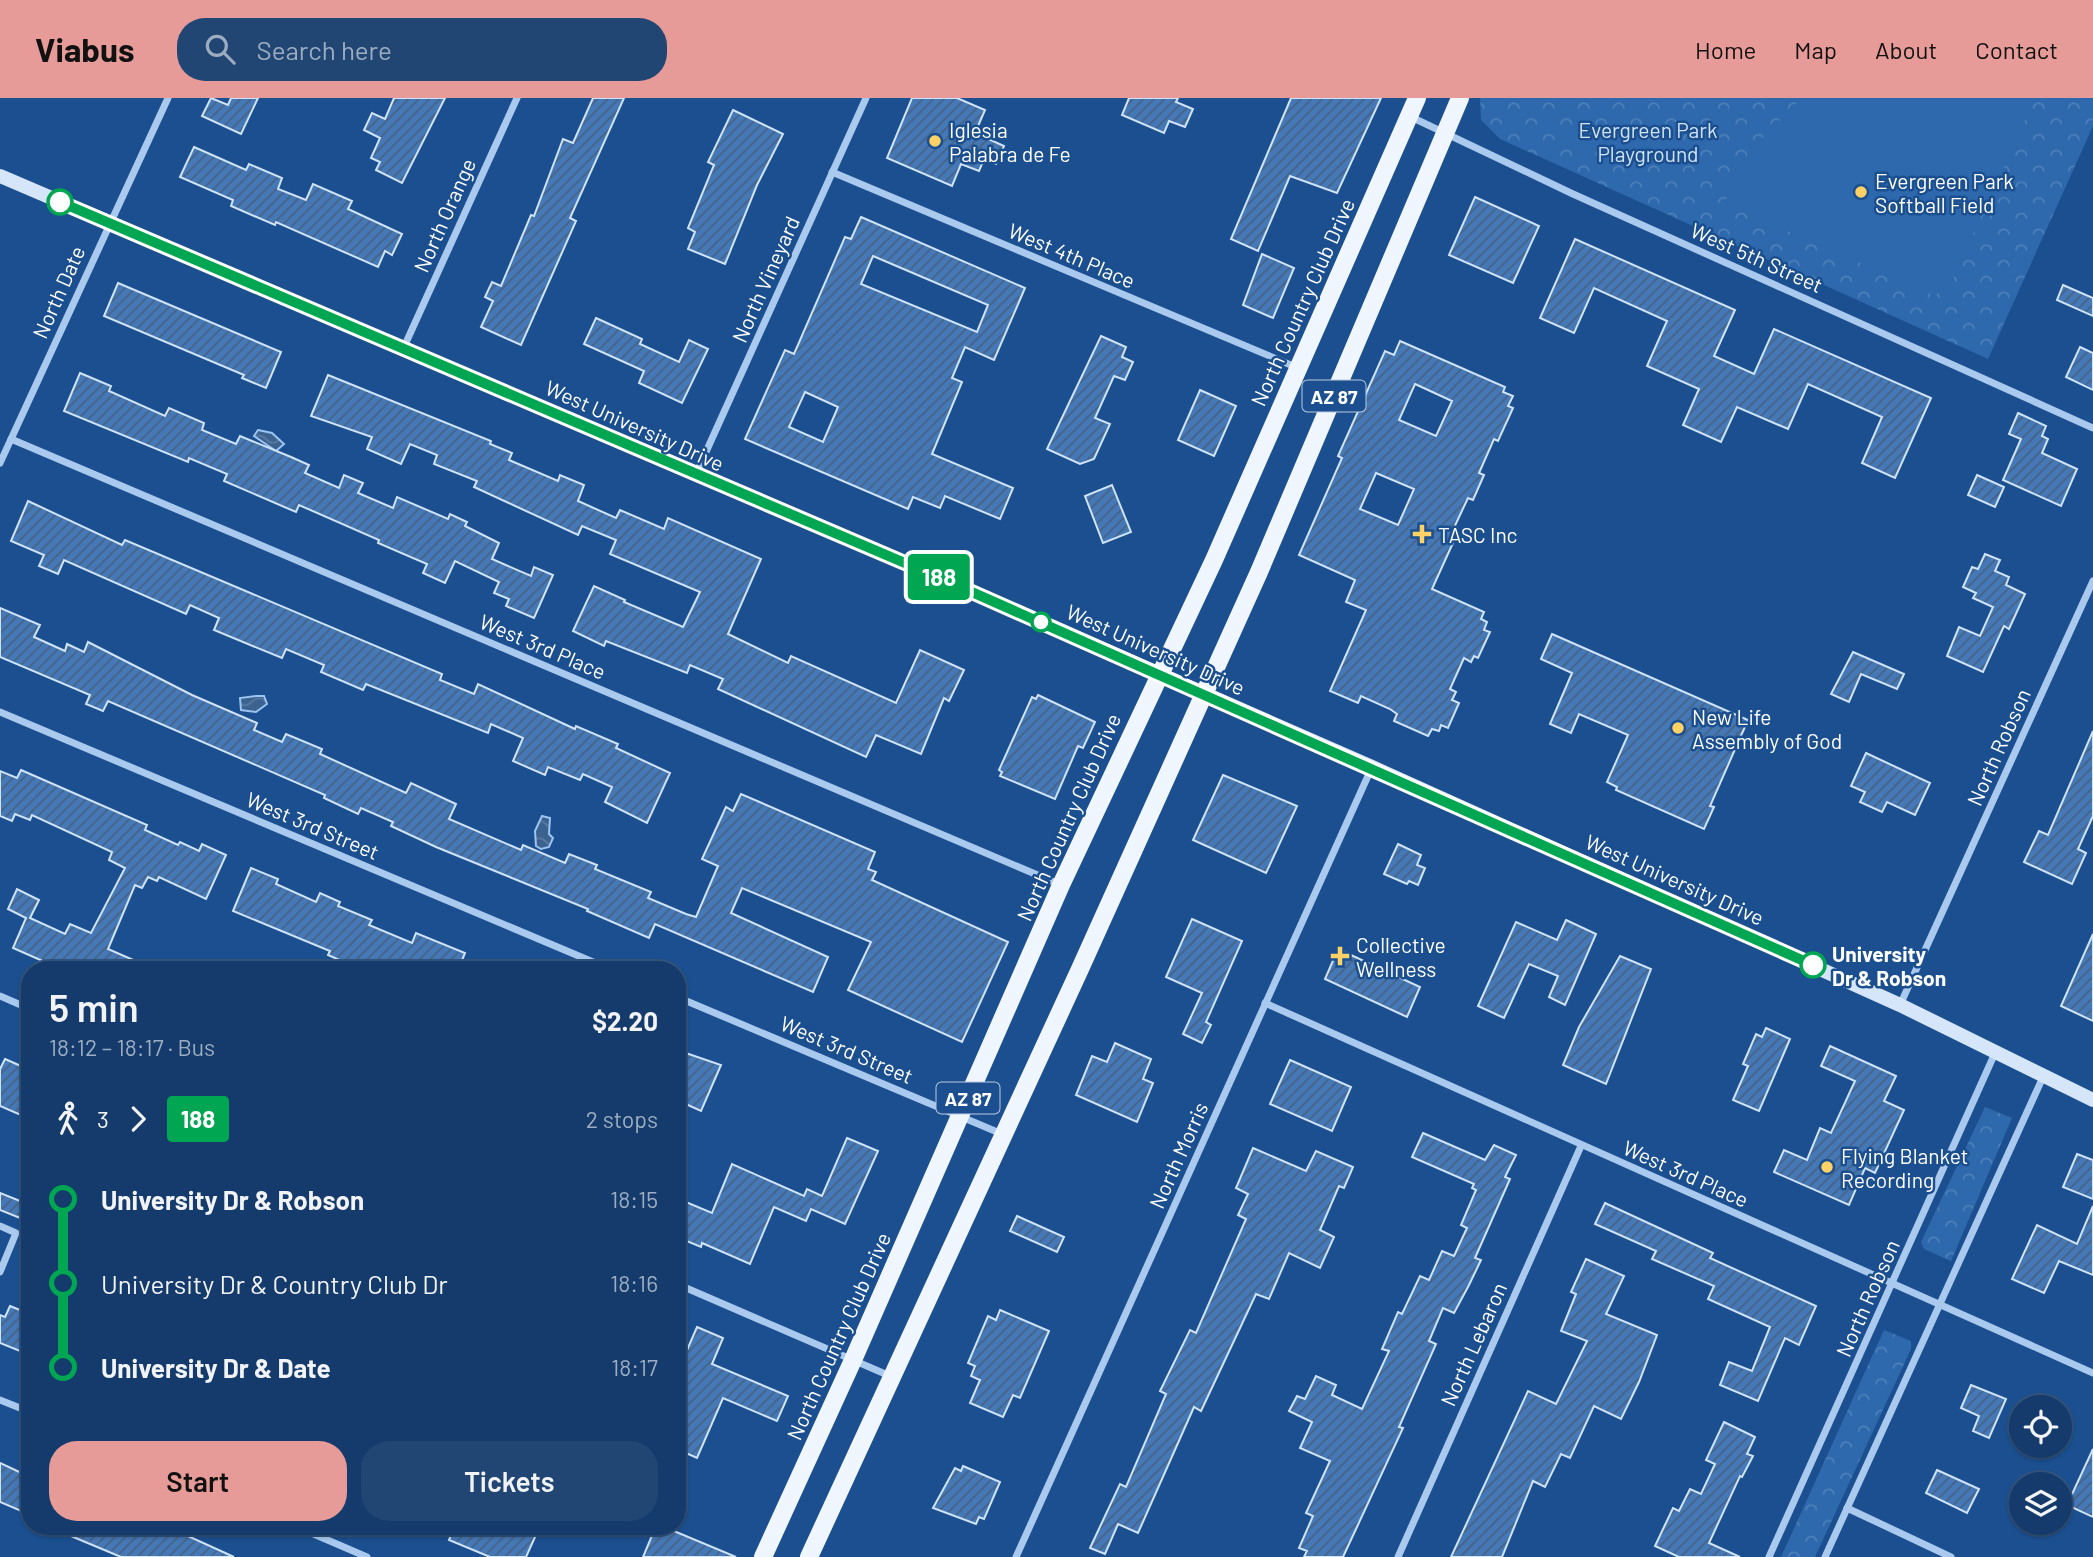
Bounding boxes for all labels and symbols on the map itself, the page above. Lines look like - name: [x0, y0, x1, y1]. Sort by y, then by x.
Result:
- place label: Iglesia Palabra de Fe: [949, 117, 1071, 166]
- park label: Evergreen Park Playground: [1579, 117, 1717, 166]
- marker: Iglesia Palabra de Fe: [927, 133, 943, 149]
- street label: North Orange: [408, 154, 480, 276]
- place label: Evergreen Park Softball Field: [1875, 168, 2014, 217]
- marker: Evergreen Park Softball Field: [1853, 184, 1869, 200]
- unlabelled marker: [47, 189, 73, 215]
- street label: North Country Club Drive: [1245, 194, 1359, 410]
- street label: North Vineyard: [726, 212, 804, 346]
- street label: West 4th Place: [1005, 217, 1139, 293]
- street label: West 5th Street: [1687, 217, 1827, 297]
- street label: North Date: [26, 242, 90, 342]
- street label: West University Drive: [542, 374, 728, 476]
- road number: AZ 87: [1302, 380, 1366, 412]
- place label: TASC Inc: [1438, 522, 1518, 547]
- marker: TASC Inc: [1412, 524, 1432, 544]
- line badge: 188: [899, 554, 979, 600]
- street label: West University Drive: [1063, 598, 1249, 700]
- street label: West 3rd Place: [476, 608, 610, 684]
- unlabelled marker: [1031, 612, 1051, 632]
- street label: North Robson: [1961, 685, 2035, 809]
- place label: New Life Assembly of God: [1692, 704, 1842, 753]
- street label: North Country Club Drive: [1011, 709, 1125, 925]
- marker: New Life Assembly of God: [1670, 720, 1686, 736]
- street label: West 3rd Street: [243, 786, 383, 864]
- street label: West University Drive: [1582, 828, 1768, 930]
- place label: Collective Wellness: [1356, 932, 1446, 981]
- place label: University Dr & Robson: [1832, 941, 1946, 990]
- marker: Collective Wellness: [1330, 946, 1350, 966]
- marker: University Dr & Robson: [1800, 952, 1826, 978]
- street label: West 3rd Street: [777, 1010, 917, 1088]
- road number: AZ 87: [936, 1082, 1000, 1114]
- street label: North Morris: [1143, 1098, 1213, 1212]
- street label: West 3rd Place: [1620, 1134, 1752, 1212]
- place label: Flying Blanket Recording: [1841, 1143, 1968, 1192]
- marker: Flying Blanket Recording: [1819, 1159, 1835, 1175]
- street label: North Country Club Drive: [781, 1228, 895, 1444]
- street label: North Robson: [1830, 1236, 1904, 1360]
- street label: North Lebaron: [1435, 1278, 1511, 1410]

